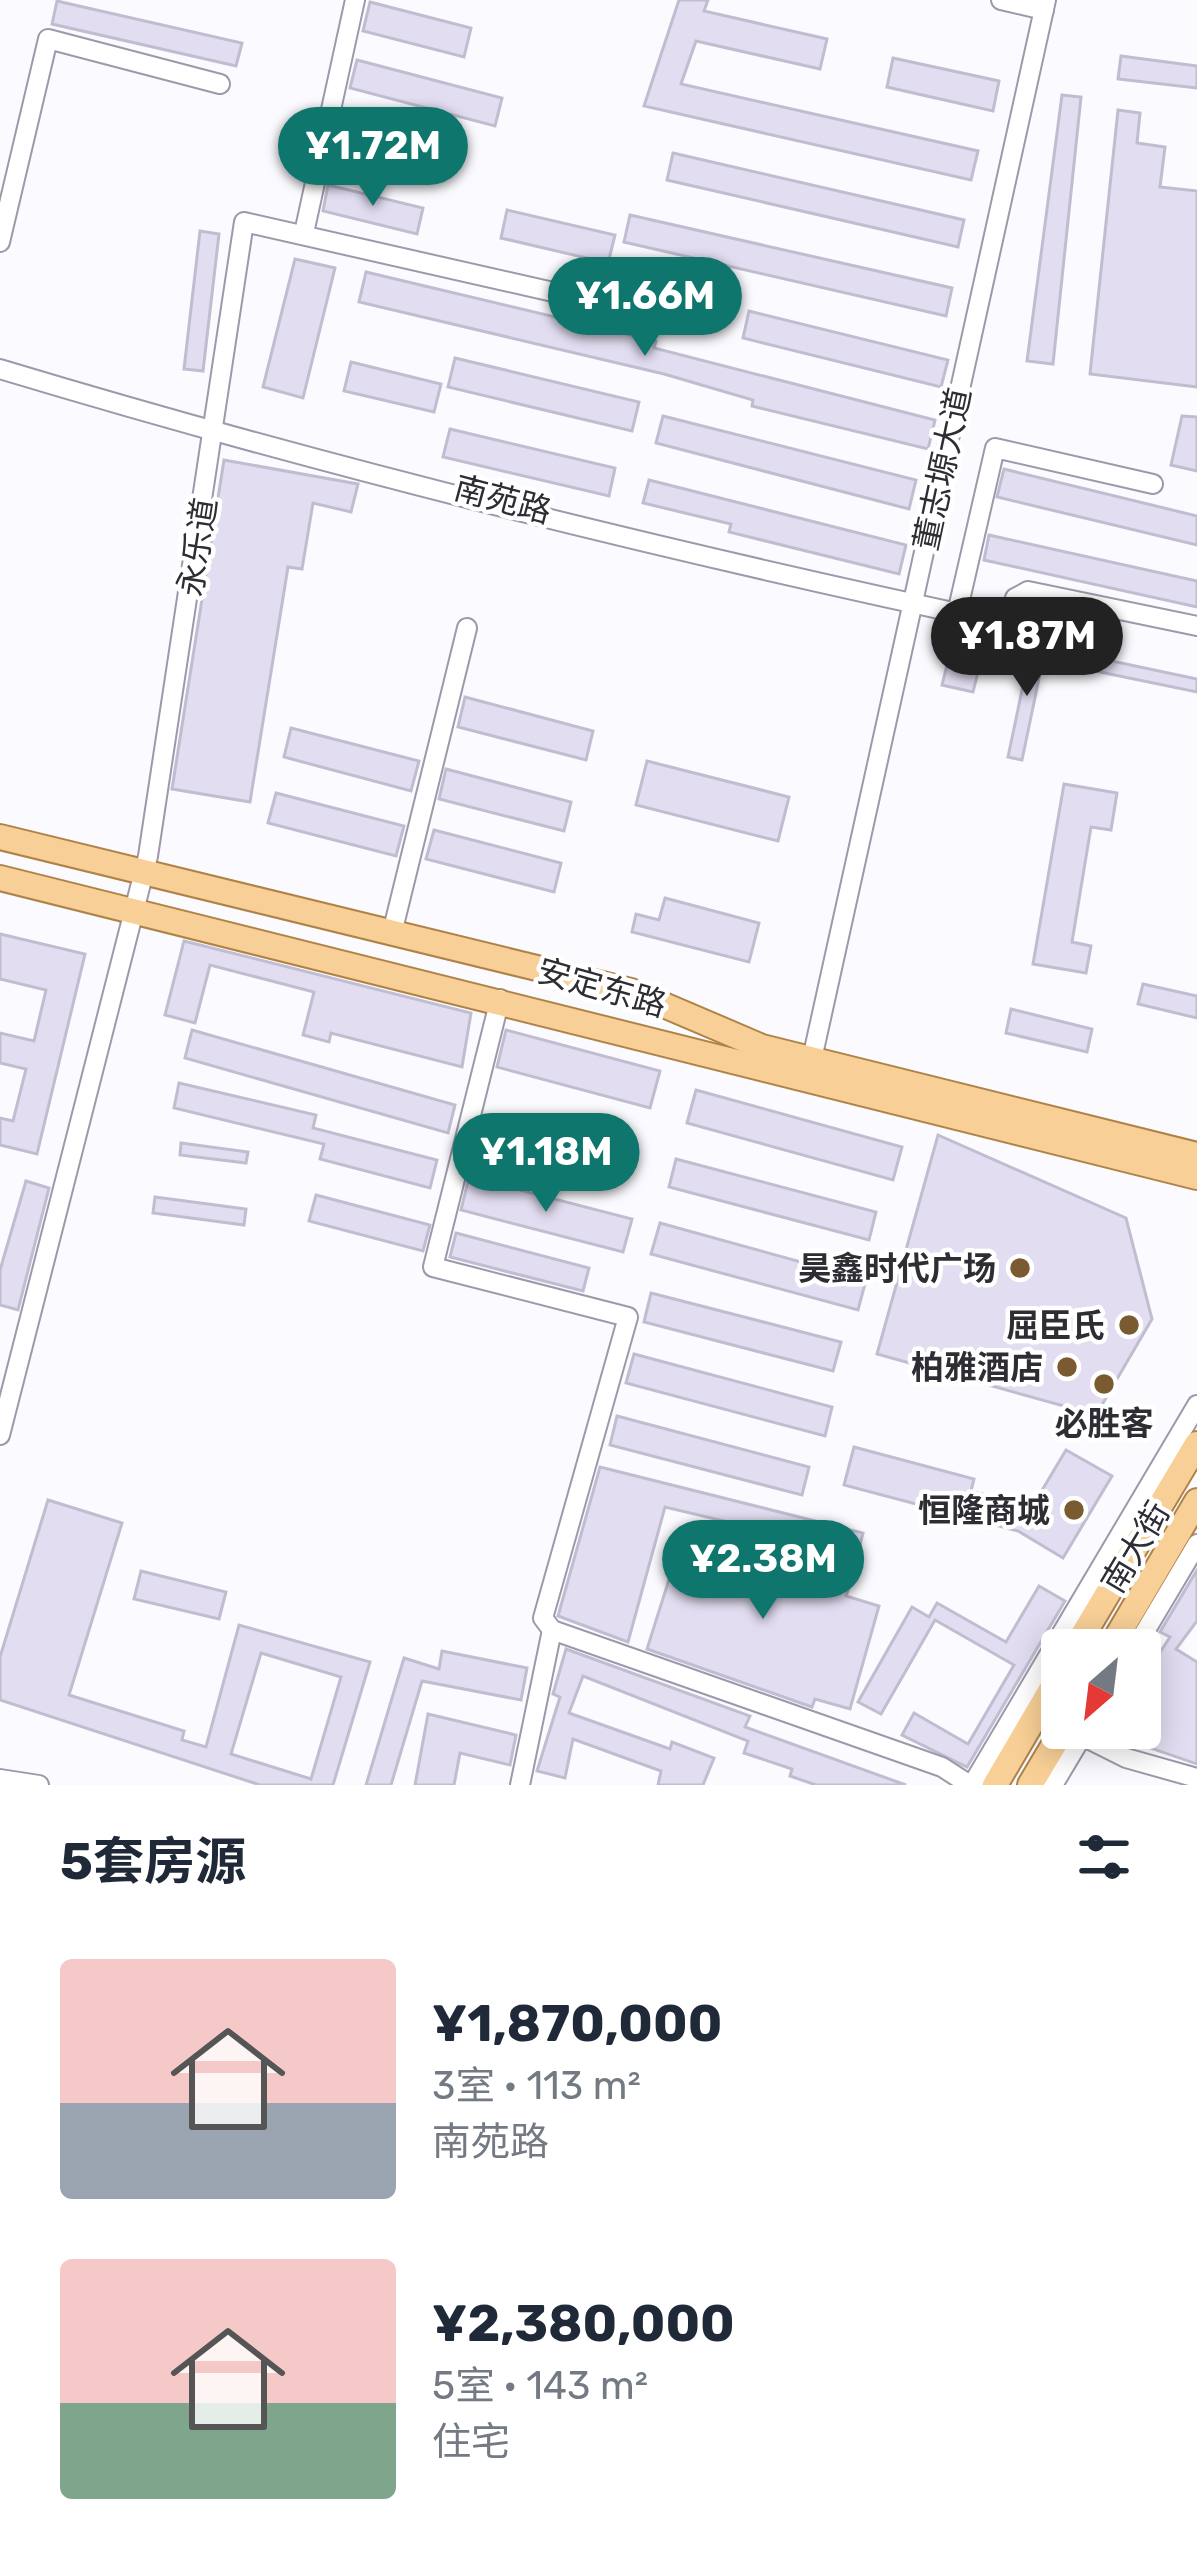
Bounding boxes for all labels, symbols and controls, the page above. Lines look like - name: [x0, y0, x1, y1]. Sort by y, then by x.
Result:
- pin: ¥1.72M: [275, 107, 471, 209]
- text: ¥1.72M: [305, 123, 441, 169]
- pin: ¥1.66M: [547, 257, 743, 359]
- text: ¥1.66M: [575, 273, 715, 319]
- street label: 董志塬大道: [906, 384, 979, 554]
- street label: 南苑路: [450, 468, 556, 531]
- street label: 永乐道: [170, 495, 224, 599]
- pin: ¥1.87M: [929, 597, 1125, 699]
- text: ¥1.87M: [958, 613, 1096, 659]
- street label: 安定东路: [533, 951, 671, 1024]
- pin: ¥1.18M: [448, 1113, 644, 1215]
- text: ¥1.18M: [480, 1129, 612, 1175]
- place label: 昊鑫时代广场: [798, 1249, 996, 1288]
- marker: 昊鑫时代广场: [1007, 1255, 1033, 1281]
- place label: 屈臣氏: [1006, 1306, 1105, 1345]
- marker: 屈臣氏: [1116, 1312, 1142, 1338]
- place label: 柏雅酒店: [911, 1348, 1043, 1387]
- marker: 柏雅酒店: [1054, 1354, 1080, 1380]
- marker: 必胜客: [1091, 1371, 1117, 1397]
- place label: 必胜客: [1055, 1404, 1154, 1443]
- place label: 恒隆商城: [918, 1491, 1050, 1530]
- street label: 南大街: [1093, 1495, 1178, 1600]
- marker: 恒隆商城: [1061, 1497, 1087, 1523]
- pin: ¥2.38M: [665, 1520, 861, 1622]
- text: ¥2.38M: [689, 1536, 837, 1582]
- north arrow: [1041, 1629, 1161, 1749]
- map controls: [1041, 1629, 1161, 1749]
- icon: filters: [1071, 1824, 1137, 1890]
- text: 5套房源: [60, 1831, 246, 1892]
- text: ¥1,870,000: [432, 1993, 722, 2054]
- icon: home: [156, 2007, 300, 2151]
- text: 3室 · 113 m²: [432, 2063, 641, 2109]
- text: 南苑路: [432, 2119, 549, 2165]
- text: ¥2,380,000: [432, 2293, 735, 2354]
- icon: home: [156, 2307, 300, 2451]
- text: 5室 · 143 m²: [432, 2363, 648, 2409]
- text: 住宅: [432, 2419, 510, 2465]

